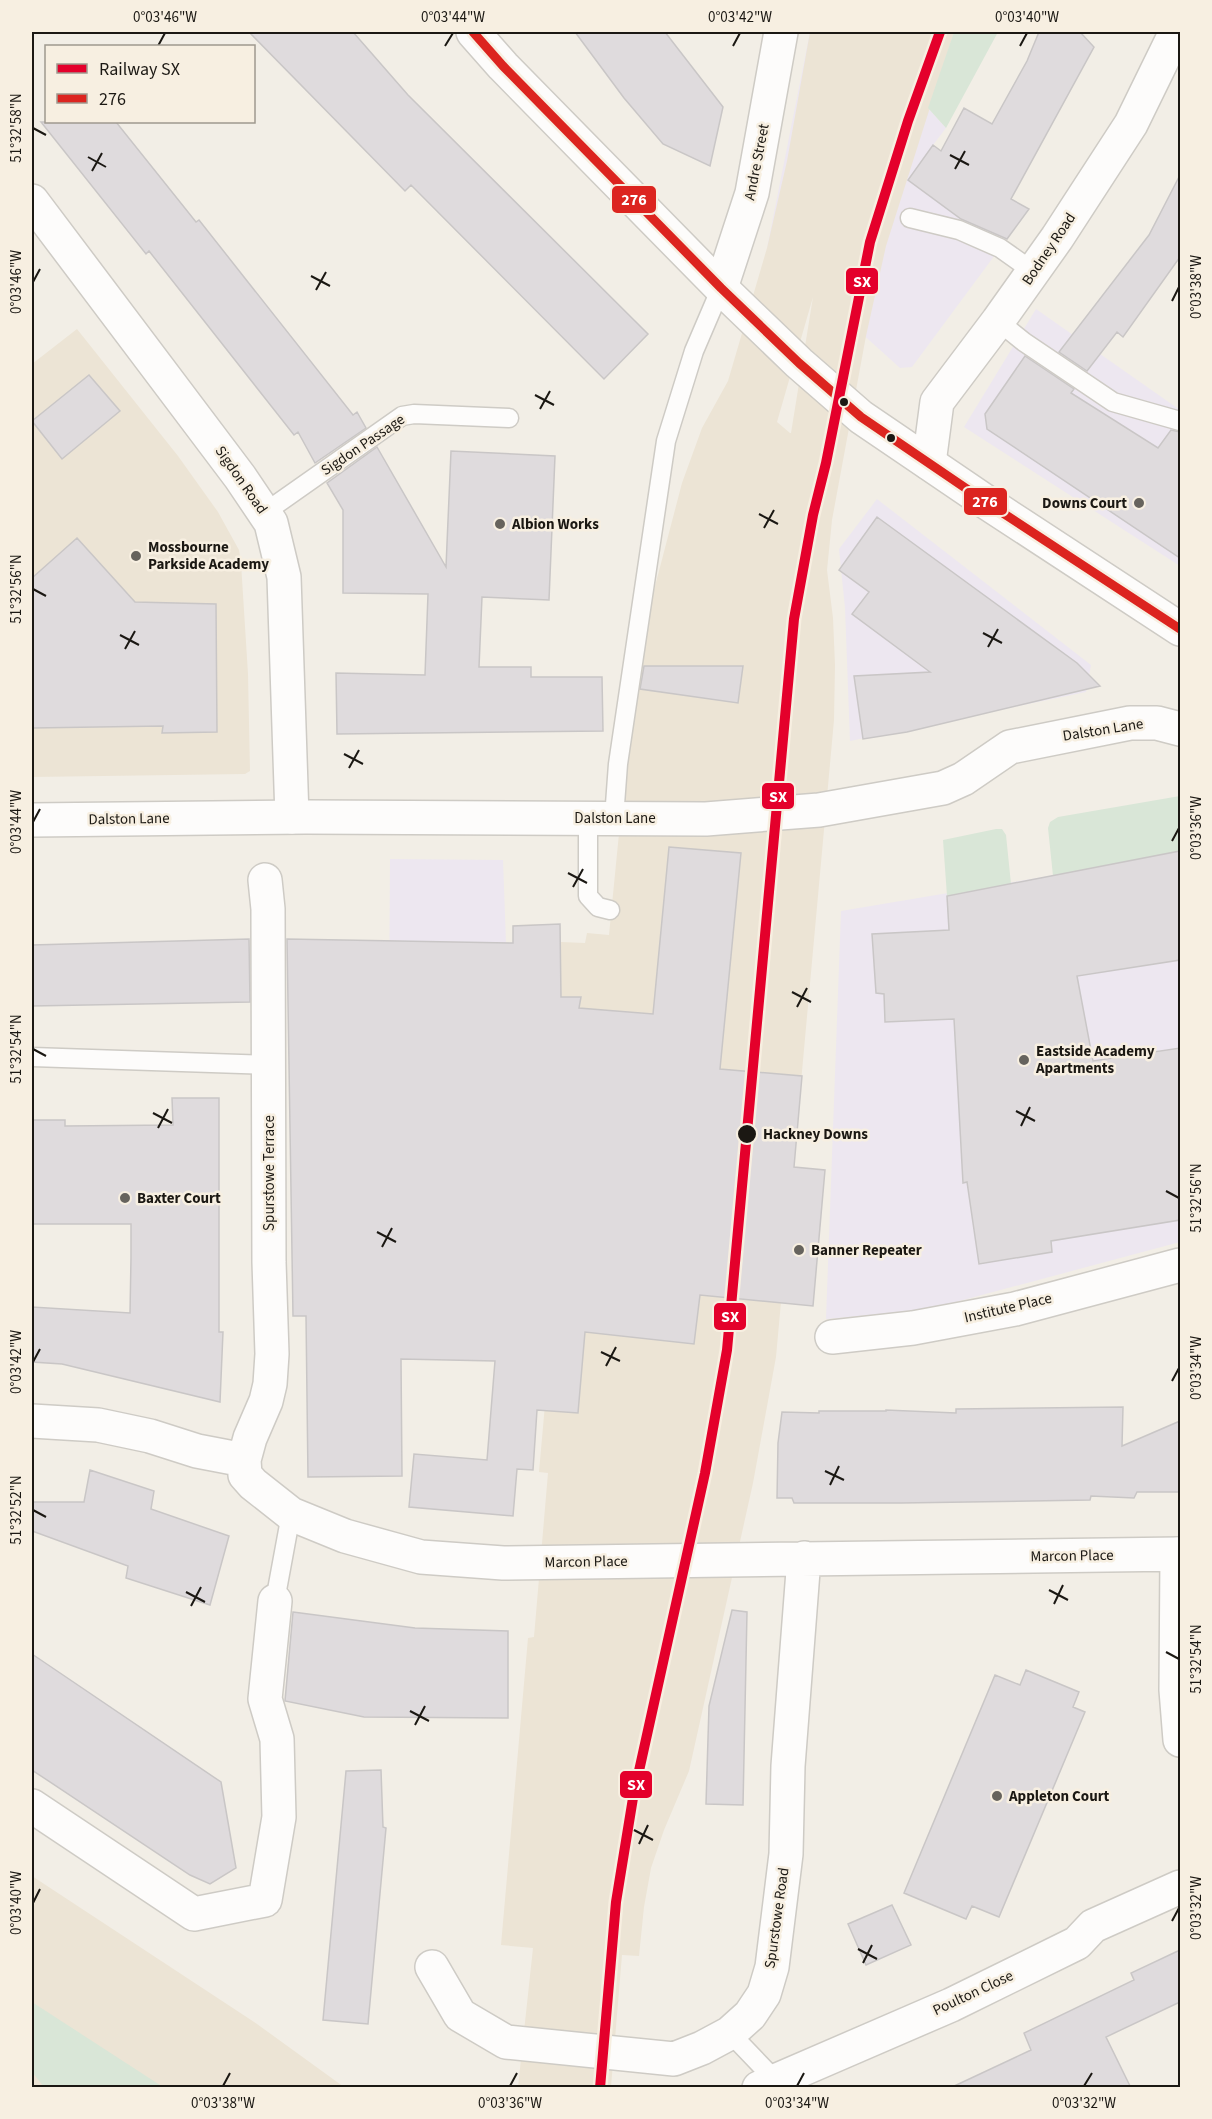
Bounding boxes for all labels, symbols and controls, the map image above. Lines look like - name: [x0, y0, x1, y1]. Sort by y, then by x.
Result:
- text: 0°03'46"W: [133, 7, 197, 28]
- text: 0°03'44"W: [421, 7, 485, 28]
- text: 0°03'42"W: [708, 7, 772, 28]
- text: 0°03'40"W: [995, 7, 1059, 28]
- legend: [45, 45, 255, 123]
- text: Railway SX: [99, 57, 180, 82]
- text: 276: [99, 87, 126, 112]
- text: 51°32'58"N: [6, 93, 27, 163]
- street label: Andre Street: [739, 122, 775, 202]
- line badge: 276: [611, 185, 657, 214]
- text: 276: [621, 189, 647, 211]
- street label: Bodney Road: [1017, 209, 1081, 289]
- text: 0°03'46"W: [6, 250, 27, 314]
- text: 0°03'38"W: [1186, 255, 1207, 319]
- line badge: SX: [845, 267, 879, 295]
- text: SX: [853, 271, 871, 293]
- unlabelled marker: [838, 396, 850, 408]
- street label: Sigdon Passage: [317, 409, 409, 481]
- unlabelled marker: [885, 432, 897, 444]
- street label: Sigdon Road: [210, 442, 272, 518]
- line badge: 276: [963, 487, 1008, 516]
- text: 276: [972, 491, 998, 513]
- place label: Downs Court: [1042, 493, 1127, 514]
- marker: Downs Court: [1132, 496, 1146, 510]
- place label: Albion Works: [511, 514, 599, 535]
- marker: Albion Works: [493, 517, 507, 531]
- place label: Mossbourne Parkside Academy: [148, 537, 269, 575]
- marker: Mossbourne Parkside Academy: [129, 549, 143, 563]
- text: 51°32'56"N: [6, 554, 27, 624]
- street label: Dalston Lane: [1061, 713, 1145, 747]
- line badge: SX: [761, 782, 795, 810]
- text: SX: [769, 786, 787, 808]
- text: 0°03'44"W: [6, 790, 27, 854]
- text: 0°03'36"W: [1186, 796, 1207, 860]
- street label: Dalston Lane: [88, 808, 170, 830]
- street label: Dalston Lane: [574, 808, 656, 829]
- text: 51°32'54"N: [6, 1014, 27, 1084]
- place label: Eastside Academy Apartments: [1035, 1041, 1155, 1079]
- marker: Eastside Academy Apartments: [1017, 1053, 1031, 1067]
- street label: Spurstowe Terrace: [259, 1115, 280, 1231]
- marker: Hackney Downs: [736, 1123, 758, 1145]
- place label: Hackney Downs: [763, 1124, 868, 1145]
- text: 51°32'56"N: [1186, 1163, 1207, 1233]
- place label: Baxter Court: [137, 1188, 221, 1209]
- marker: Baxter Court: [118, 1191, 132, 1205]
- place label: Banner Repeater: [811, 1240, 922, 1261]
- marker: Banner Repeater: [792, 1243, 806, 1257]
- street label: Institute Place: [962, 1288, 1054, 1328]
- line badge: SX: [713, 1302, 747, 1331]
- text: SX: [721, 1306, 739, 1328]
- text: 0°03'42"W: [6, 1330, 27, 1394]
- text: 0°03'34"W: [1186, 1336, 1207, 1400]
- text: 51°32'52"N: [6, 1475, 27, 1545]
- street label: Marcon Place: [1030, 1545, 1114, 1567]
- street label: Marcon Place: [544, 1551, 628, 1573]
- text: 51°32'54"N: [1186, 1624, 1207, 1694]
- line badge: SX: [619, 1770, 653, 1799]
- text: SX: [627, 1774, 645, 1796]
- place label: Appleton Court: [1008, 1786, 1110, 1807]
- marker: Appleton Court: [990, 1789, 1004, 1803]
- street label: Spurstowe Road: [760, 1866, 794, 1970]
- text: 0°03'40"W: [6, 1871, 27, 1935]
- text: 0°03'32"W: [1186, 1876, 1207, 1940]
- street label: Poulton Close: [929, 1965, 1017, 2021]
- text: 0°03'38"W: [191, 2093, 255, 2114]
- text: 0°03'36"W: [478, 2093, 542, 2114]
- text: 0°03'34"W: [765, 2093, 829, 2114]
- text: 0°03'32"W: [1052, 2093, 1116, 2114]

